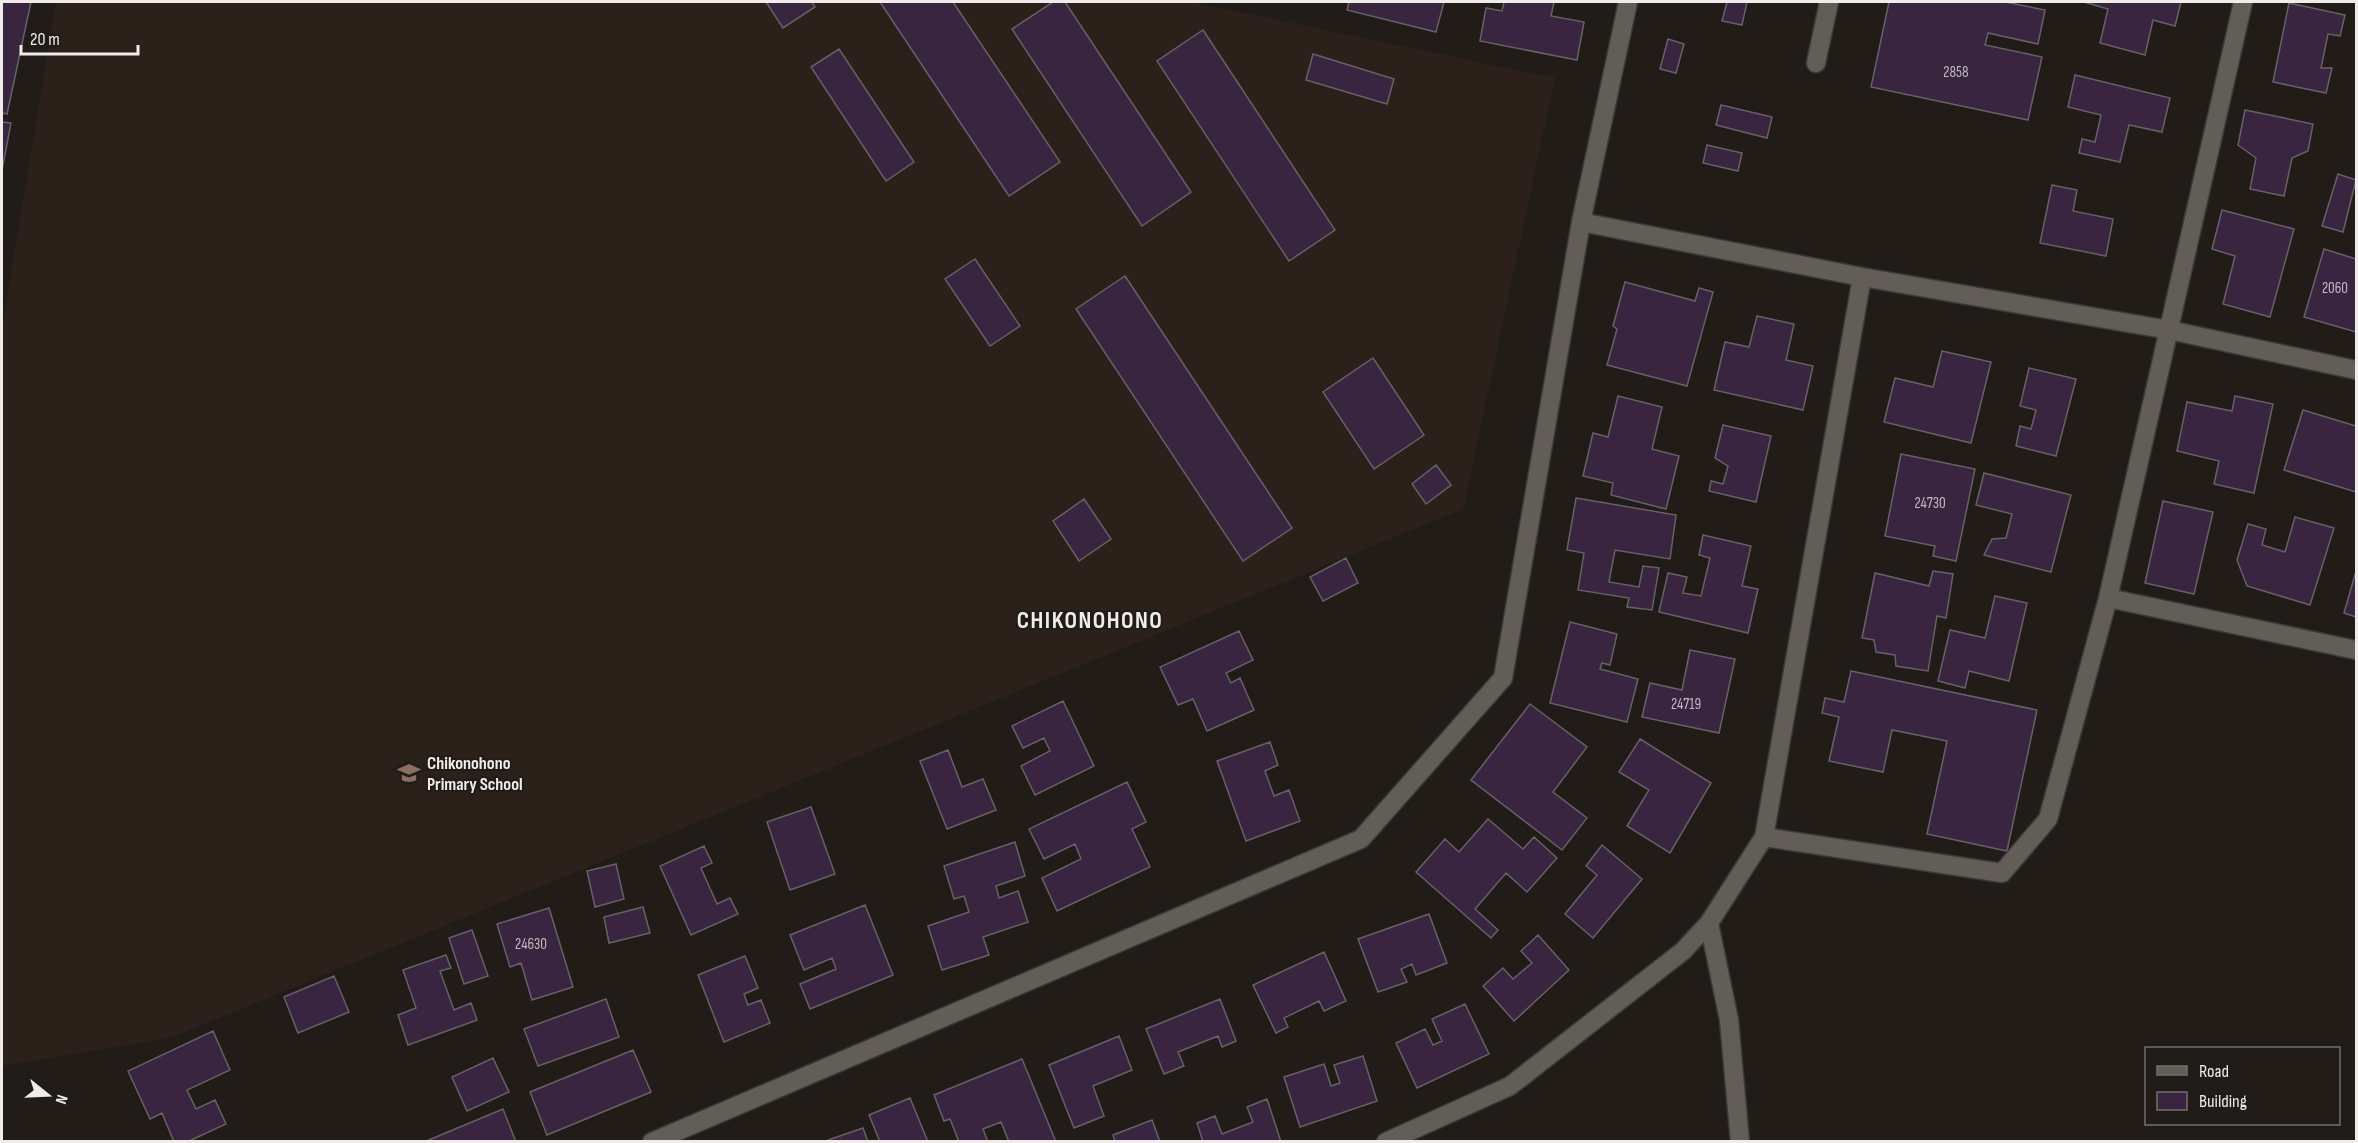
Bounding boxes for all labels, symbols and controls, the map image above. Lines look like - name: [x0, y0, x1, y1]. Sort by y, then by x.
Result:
- scale bar: [21, 18, 138, 56]
- text: 20 m: [30, 29, 60, 50]
- house number: 2858: [1943, 63, 1969, 82]
- house number: 2060: [2322, 279, 2348, 298]
- house number: 24730: [1914, 494, 1946, 513]
- district label: CHIKONOHONO: [1017, 606, 1163, 635]
- house number: 24719: [1671, 695, 1701, 714]
- place label: Chikonohono Primary School: [427, 753, 523, 795]
- school or university icon: Chikonohono Primary School: [396, 760, 422, 786]
- house number: 24630: [515, 935, 547, 954]
- legend: [2145, 1047, 2340, 1125]
- text: Road: [2199, 1061, 2229, 1082]
- north arrow: [18, 1065, 78, 1125]
- text: Building: [2199, 1091, 2247, 1112]
- text: N: [50, 1092, 71, 1106]

